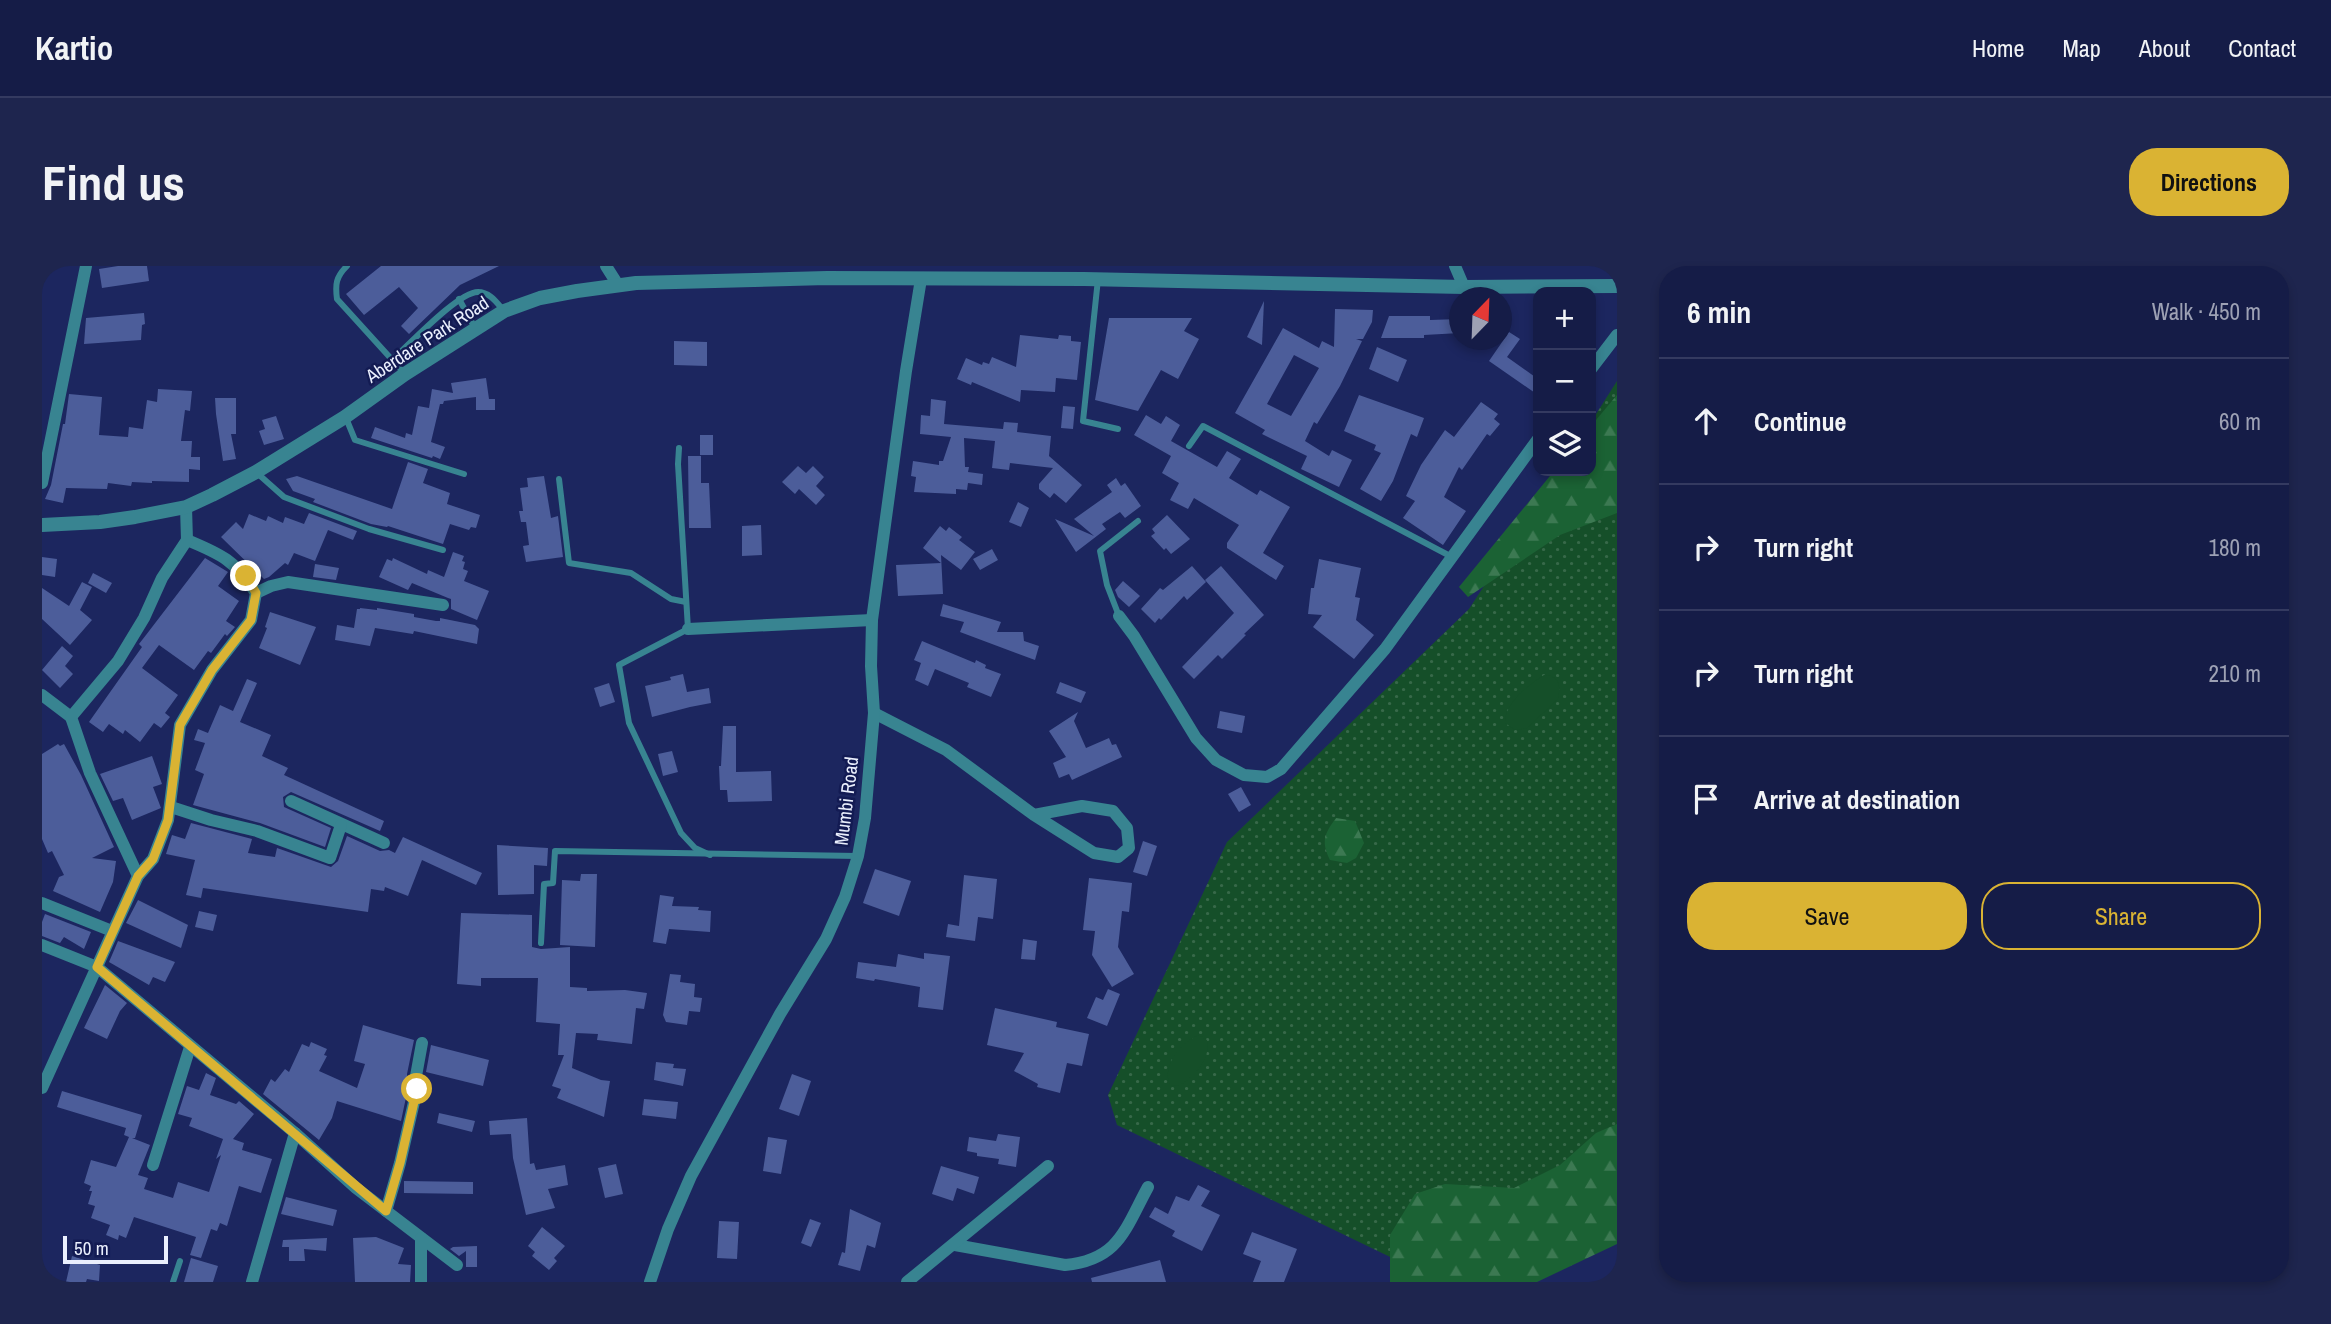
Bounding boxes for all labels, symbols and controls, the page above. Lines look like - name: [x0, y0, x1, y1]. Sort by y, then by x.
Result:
- text: Kartio: [35, 26, 113, 70]
- text: Home: [1972, 32, 2024, 64]
- text: Map: [2062, 32, 2101, 64]
- text: About: [2139, 32, 2190, 64]
- text: Contact: [2228, 32, 2296, 64]
- button: Directions: [2129, 148, 2289, 216]
- text: Find us: [42, 149, 185, 215]
- north arrow: [1449, 287, 1512, 350]
- map controls: [1533, 287, 1596, 476]
- button: +: [1533, 287, 1596, 350]
- street label: Aberdare Park Road: [360, 289, 494, 389]
- text: 6 min: [1687, 292, 1751, 332]
- text: Walk · 450 m: [2152, 296, 2261, 327]
- button: −: [1533, 350, 1596, 413]
- icon: ahead: [1687, 402, 1725, 440]
- text: Continue: [1754, 404, 1846, 439]
- text: 60 m: [2219, 406, 2261, 437]
- button: layers: [1533, 413, 1596, 476]
- icon: right: [1687, 528, 1725, 566]
- text: Turn right: [1754, 530, 1853, 565]
- text: 180 m: [2209, 532, 2261, 563]
- route end: [230, 560, 261, 591]
- icon: right: [1687, 654, 1725, 692]
- text: Turn right: [1754, 656, 1853, 691]
- text: 210 m: [2209, 658, 2261, 689]
- street label: Mumbi Road: [828, 755, 864, 847]
- icon: arrive: [1687, 780, 1725, 818]
- text: Arrive at destination: [1754, 782, 1960, 817]
- button: Save: [1687, 882, 1967, 950]
- button: Share: [1981, 882, 2261, 950]
- route start: [401, 1073, 432, 1104]
- scale bar: [63, 1233, 168, 1265]
- text: 50 m: [74, 1235, 109, 1261]

